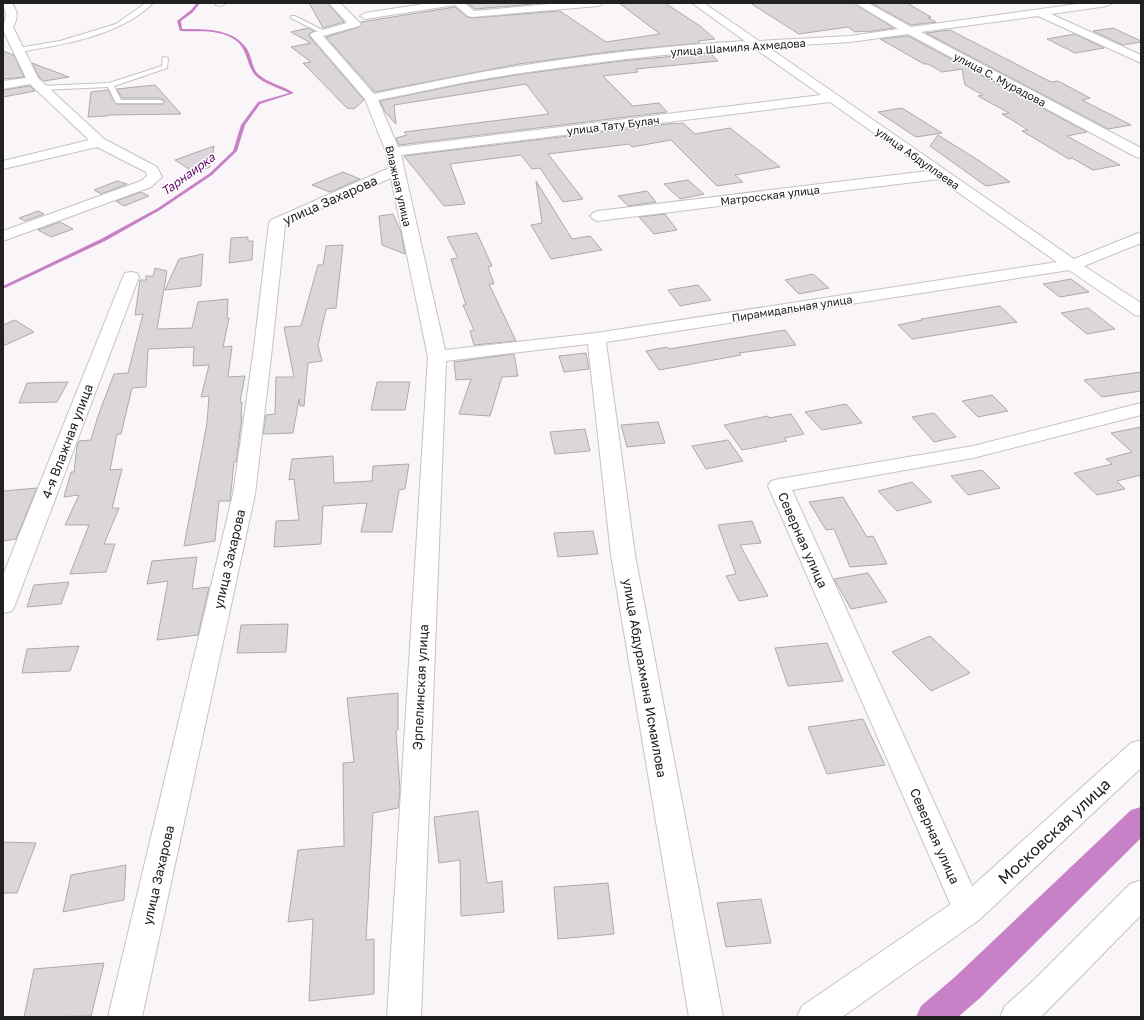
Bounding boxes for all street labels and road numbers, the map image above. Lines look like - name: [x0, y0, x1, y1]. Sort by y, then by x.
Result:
- street label: улица Шамиля Ахмедова: [670, 36, 806, 58]
- street label: улица С. Мурадова: [952, 49, 1048, 109]
- street label: улица Тату Булач: [566, 113, 660, 137]
- street label: улица Абдуллаева: [874, 124, 962, 192]
- street label: Влажная улица: [383, 144, 415, 228]
- street label: улица Захарова: [280, 172, 380, 228]
- street label: Матросская улица: [720, 182, 820, 208]
- street label: Пирамидальная улица: [731, 292, 853, 324]
- street label: 4-я Влажная улица: [38, 381, 96, 501]
- street label: Северная улица: [775, 490, 831, 590]
- street label: улица Захарова: [210, 508, 248, 610]
- street label: улица Абдурахмана Исмаилова: [620, 577, 670, 779]
- street label: Эрпелинская улица: [409, 624, 431, 750]
- street label: Московская улица: [994, 774, 1114, 888]
- street label: Северная улица: [907, 786, 963, 886]
- street label: улица Захарова: [139, 824, 177, 926]

